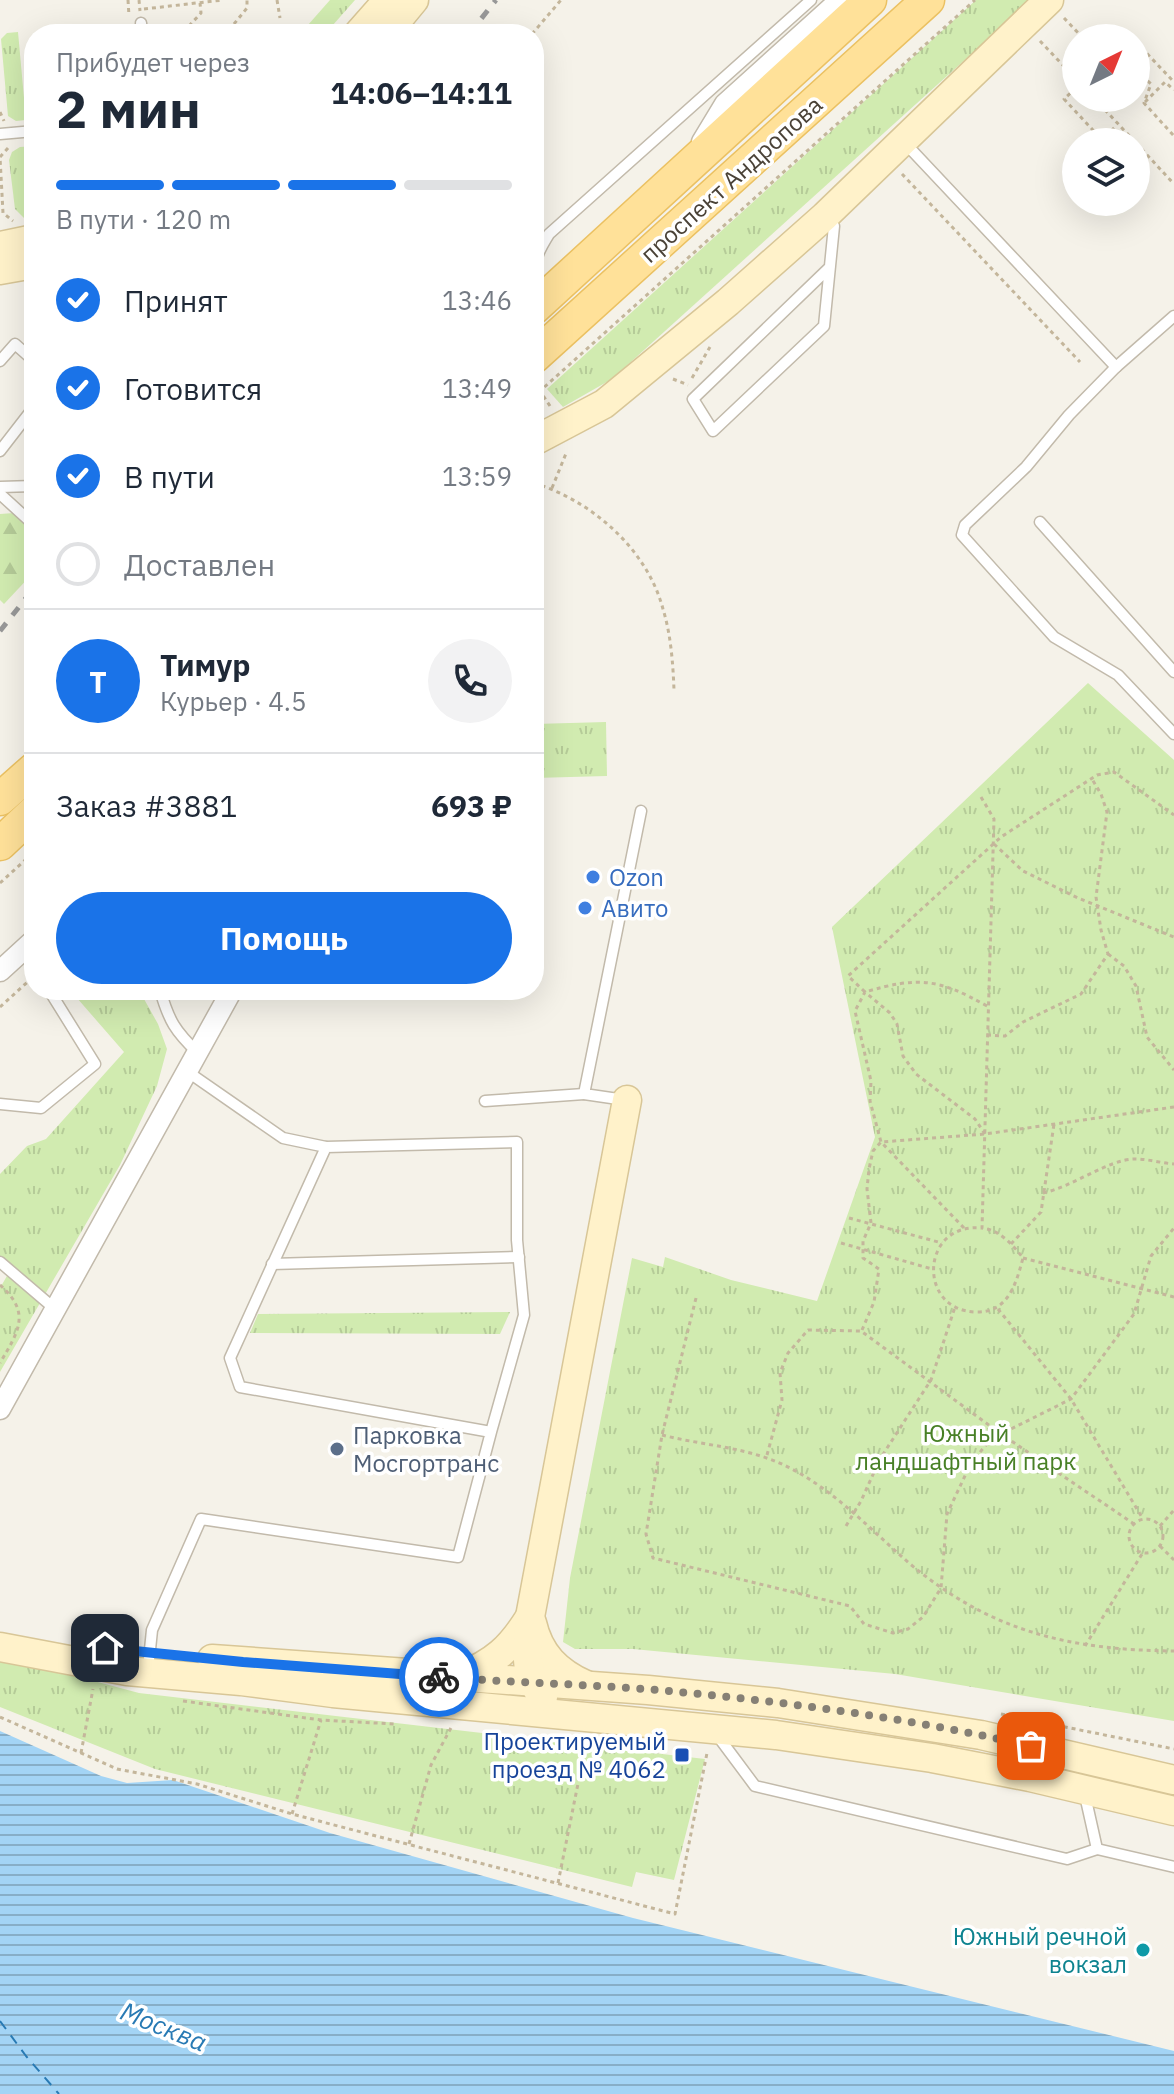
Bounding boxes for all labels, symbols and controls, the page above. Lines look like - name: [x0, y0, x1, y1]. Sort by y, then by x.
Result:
- north arrow: [1062, 24, 1150, 112]
- map controls: [1062, 24, 1150, 216]
- text: Прибудет через: [56, 45, 250, 79]
- text: 14:06–14:11: [331, 73, 512, 112]
- text: 2 мин: [56, 75, 201, 142]
- street label: проспект Андропова: [633, 88, 829, 269]
- button: layers: [1062, 128, 1150, 216]
- text: В пути · 120 m: [56, 202, 231, 236]
- icon: check: [56, 278, 100, 322]
- text: Принят: [124, 281, 228, 320]
- text: 13:46: [442, 283, 512, 317]
- icon: check: [56, 366, 100, 410]
- text: Готовится: [124, 369, 262, 408]
- text: 13:49: [442, 371, 512, 405]
- icon: check: [56, 454, 100, 498]
- text: В пути: [124, 457, 215, 496]
- text: 13:59: [442, 459, 512, 493]
- text: Доставлен: [124, 545, 275, 584]
- button: phone: [428, 639, 512, 723]
- text: Тимур: [160, 645, 251, 684]
- text: Т: [89, 662, 107, 701]
- text: Курьер · 4.5: [160, 684, 307, 718]
- text: Заказ #3881: [56, 786, 238, 825]
- text: 693 ₽: [431, 786, 512, 825]
- place label: Ozon: [609, 861, 664, 893]
- marker: Ozon: [584, 868, 602, 886]
- button: Помощь: [56, 892, 512, 984]
- place label: Авито: [601, 892, 668, 924]
- marker: Авито: [576, 899, 594, 917]
- park label: Южный ландшафтный парк: [856, 1417, 1076, 1477]
- place label: Парковка Мосгортранс: [353, 1419, 499, 1479]
- marker: Парковка Мосгортранс: [328, 1440, 346, 1458]
- pin: [71, 1614, 139, 1682]
- icon: home: [83, 1626, 127, 1670]
- courier: [399, 1637, 479, 1717]
- icon: bike: [417, 1655, 461, 1699]
- pin: [997, 1712, 1065, 1780]
- icon: bag: [1009, 1724, 1053, 1768]
- place label: Проектируемый проезд № 4062: [483, 1725, 666, 1785]
- marker: Проектируемый проезд № 4062: [673, 1746, 691, 1764]
- place label: Южный речной вокзал: [953, 1920, 1127, 1980]
- marker: Южный речной вокзал: [1134, 1941, 1152, 1959]
- water label: Москва: [116, 1993, 212, 2059]

